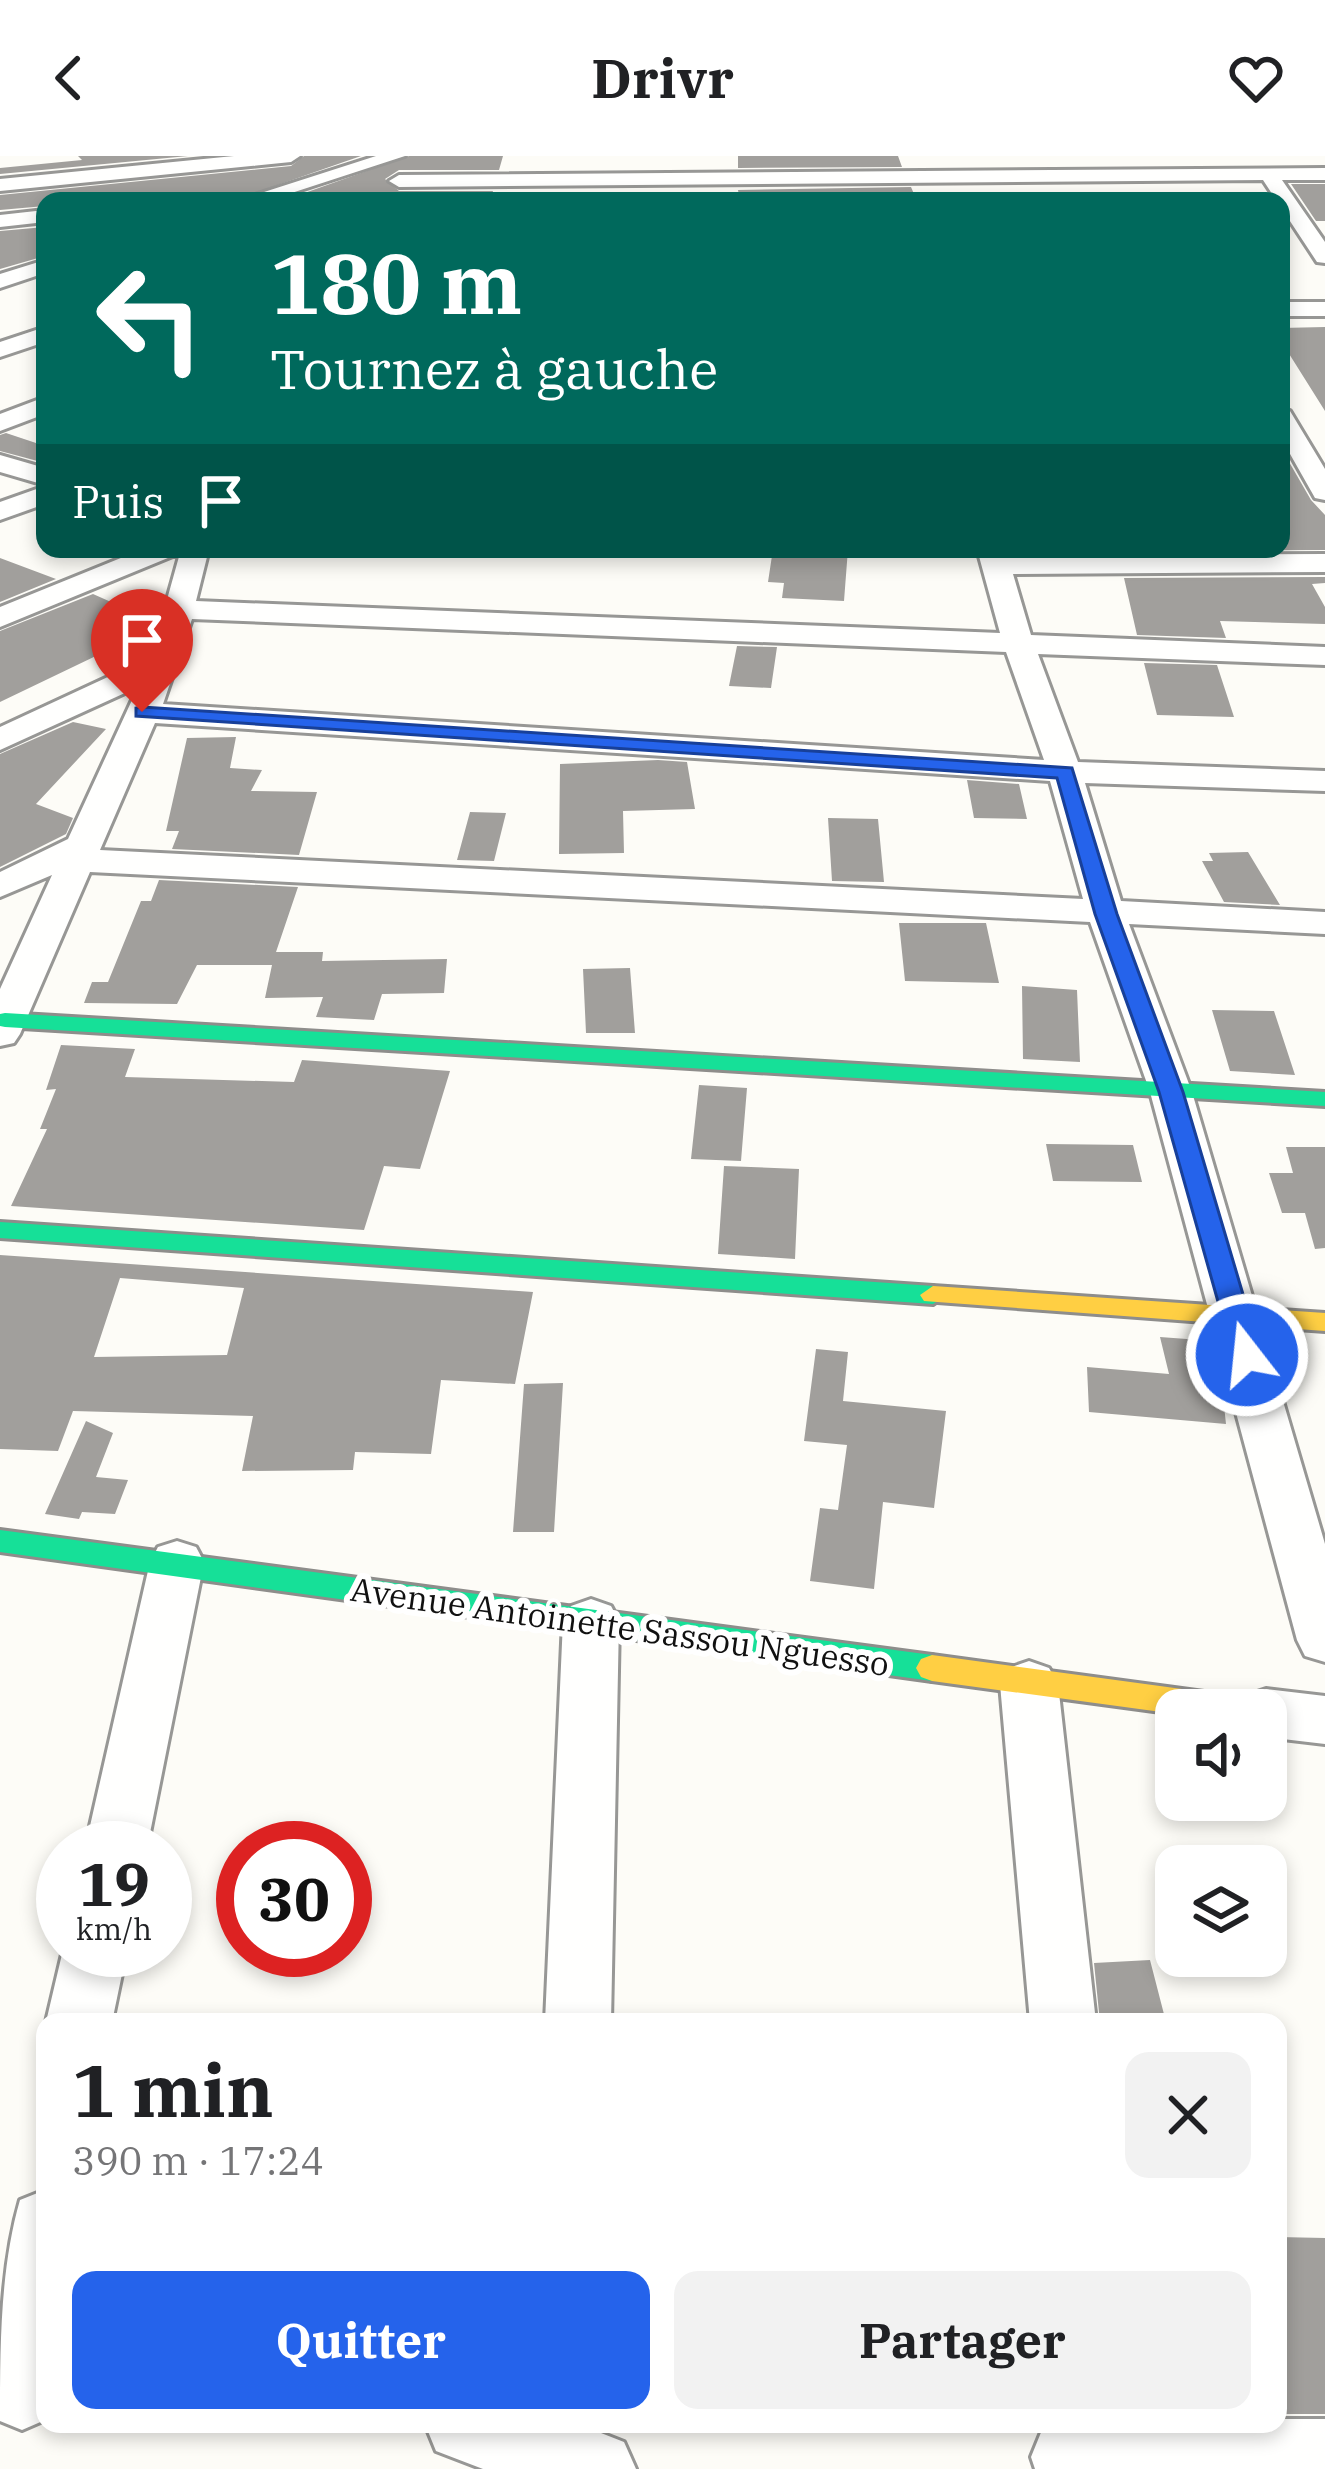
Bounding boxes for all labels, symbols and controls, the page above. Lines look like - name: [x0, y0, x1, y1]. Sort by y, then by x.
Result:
- text: Drivr: [591, 43, 734, 113]
- icon: back: [36, 45, 102, 111]
- icon: heart: [1223, 45, 1289, 111]
- text: 180 m: [270, 228, 522, 337]
- icon: left: [72, 240, 228, 396]
- text: Tournez à gauche: [270, 334, 718, 404]
- icon: arrive: [188, 468, 254, 534]
- text: Puis: [72, 472, 164, 530]
- pin: [91, 589, 193, 712]
- icon: arrive: [109, 607, 175, 673]
- position arrow: [1184, 1292, 1310, 1418]
- street label: Avenue Antoinette Sassou Nguesso: [348, 1567, 892, 1685]
- map controls: [1155, 1689, 1287, 1977]
- button: sound: [1155, 1689, 1287, 1821]
- speed limit sign: 30: [216, 1821, 372, 1977]
- text: 19: [78, 1844, 150, 1923]
- button: layers: [1155, 1845, 1287, 1977]
- text: km/h: [76, 1909, 152, 1948]
- text: 1 min: [72, 2043, 274, 2137]
- button: close: [1125, 2052, 1251, 2178]
- text: 390 m · 17:24: [72, 2135, 324, 2186]
- button: Quitter: [72, 2271, 650, 2409]
- button: Partager: [674, 2271, 1251, 2409]

